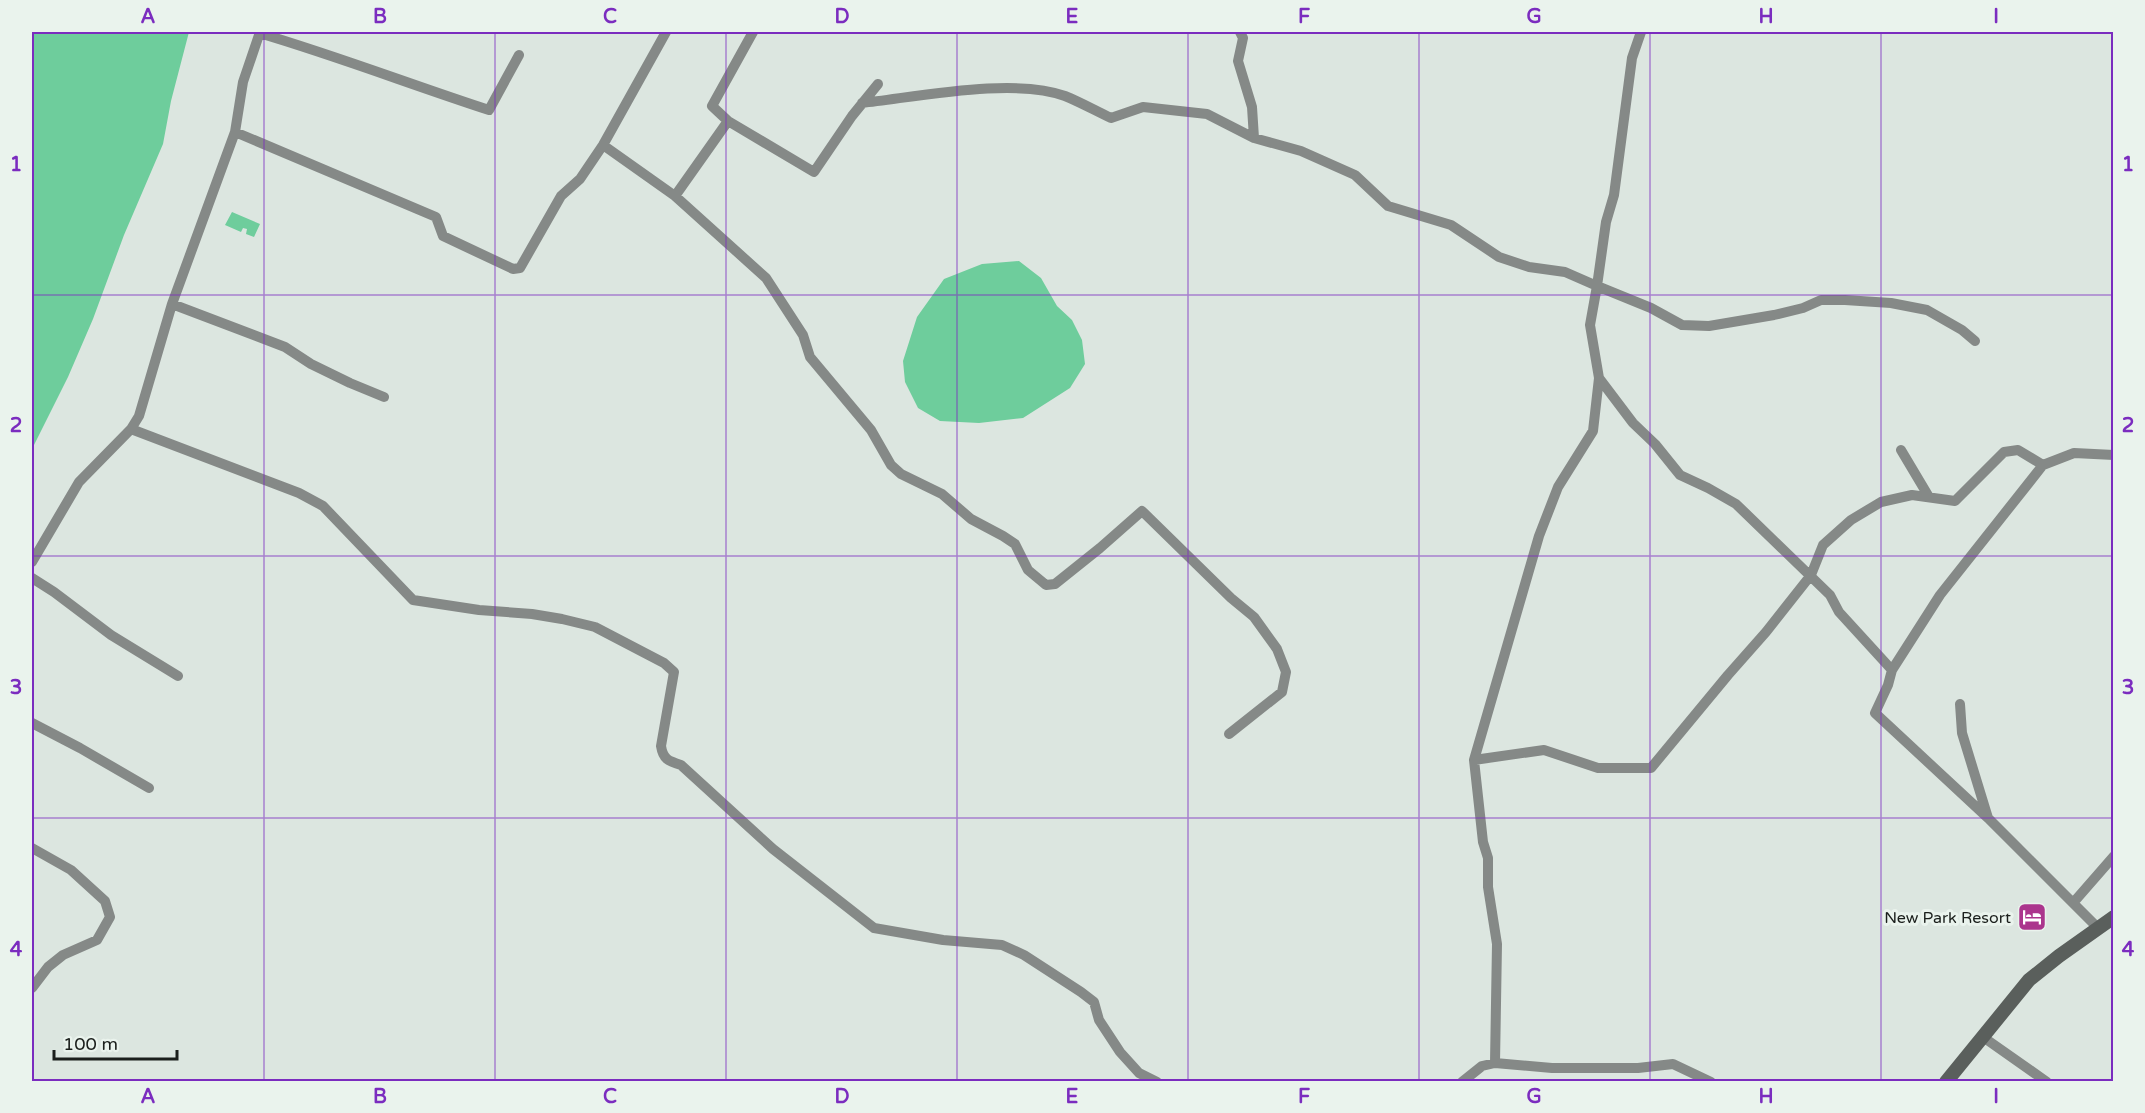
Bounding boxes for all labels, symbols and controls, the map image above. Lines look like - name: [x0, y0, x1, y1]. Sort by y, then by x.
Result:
- text: A: [141, 5, 156, 29]
- text: B: [373, 5, 387, 29]
- text: C: [603, 5, 617, 29]
- text: D: [834, 5, 850, 29]
- text: E: [1066, 5, 1079, 29]
- text: F: [1298, 5, 1310, 29]
- text: G: [1526, 5, 1542, 29]
- text: H: [1758, 5, 1774, 29]
- text: I: [1993, 5, 1999, 29]
- text: 1: [10, 153, 22, 177]
- text: 1: [2122, 153, 2134, 177]
- text: 2: [10, 414, 22, 438]
- text: 2: [2122, 414, 2134, 438]
- text: 3: [10, 676, 22, 700]
- text: 3: [2122, 676, 2134, 700]
- hotel icon: New Park Resort: [2016, 901, 2048, 933]
- place label: New Park Resort: [1884, 908, 2011, 928]
- text: 4: [10, 938, 23, 962]
- text: 4: [2122, 938, 2135, 962]
- scale bar: [54, 1023, 177, 1061]
- text: 100 m: [63, 1033, 118, 1055]
- text: A: [141, 1085, 156, 1109]
- text: B: [373, 1085, 387, 1109]
- text: C: [603, 1085, 617, 1109]
- text: D: [834, 1085, 850, 1109]
- text: E: [1066, 1085, 1079, 1109]
- text: F: [1298, 1085, 1310, 1109]
- text: G: [1526, 1085, 1542, 1109]
- text: H: [1758, 1085, 1774, 1109]
- text: I: [1993, 1085, 1999, 1109]

